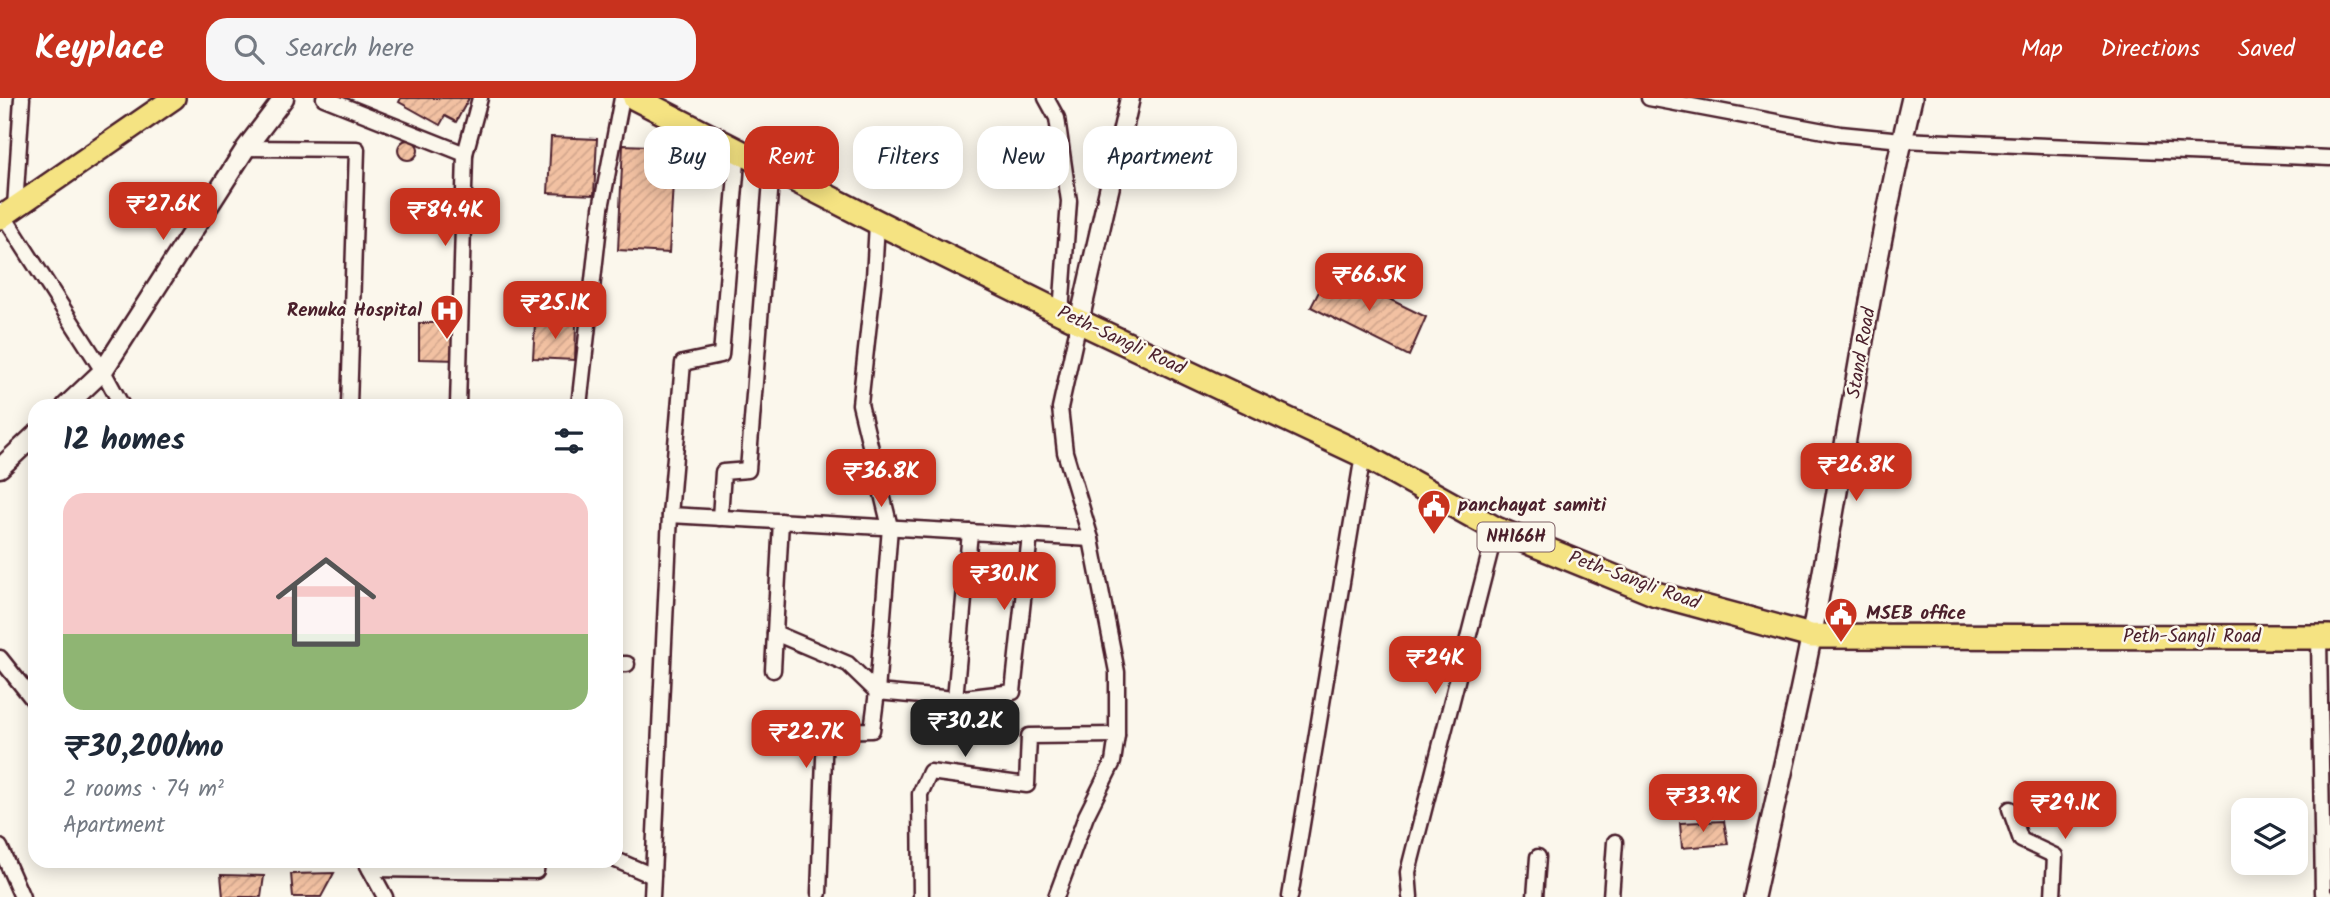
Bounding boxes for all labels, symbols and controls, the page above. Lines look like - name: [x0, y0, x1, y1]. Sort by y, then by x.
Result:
- search box: [206, 18, 696, 81]
- text: Keyplace: [35, 23, 164, 76]
- text: Search here: [286, 28, 414, 70]
- icon: search: [230, 30, 268, 68]
- text: Map: [2021, 30, 2063, 69]
- text: Directions: [2101, 30, 2200, 69]
- text: Saved: [2238, 30, 2295, 69]
- chip: Buy: [644, 126, 730, 189]
- chip: Rent: [744, 126, 839, 189]
- chip: Filters: [853, 126, 963, 189]
- chip: New: [977, 126, 1069, 189]
- chip: Apartment: [1083, 126, 1237, 189]
- pin: ₹27.6K: [106, 183, 220, 242]
- text: ₹27.6K: [125, 187, 201, 223]
- pin: ₹84.4K: [388, 188, 502, 248]
- text: ₹84.4K: [406, 193, 484, 229]
- pin: ₹66.5K: [1312, 254, 1426, 313]
- text: ₹66.5K: [1331, 258, 1407, 294]
- pin: ₹25.1K: [498, 282, 612, 341]
- text: ₹25.1K: [519, 286, 591, 322]
- hospital icon: Renuka Hospital: [428, 292, 466, 341]
- place label: Renuka Hospital: [287, 296, 423, 326]
- street label: Peth-Sangli Road: [1052, 298, 1190, 384]
- street label: Stand Road: [1839, 305, 1885, 401]
- text: 12 homes: [63, 417, 185, 465]
- icon: filters: [550, 422, 588, 460]
- pin: ₹26.8K: [1799, 444, 1913, 503]
- text: ₹26.8K: [1817, 448, 1895, 484]
- pin: ₹36.8K: [824, 450, 938, 509]
- text: ₹36.8K: [842, 454, 920, 490]
- public building icon: panchayat samiti: [1415, 487, 1453, 536]
- place label: panchayat samiti: [1457, 491, 1607, 521]
- road number: NH166H: [1478, 522, 1554, 552]
- icon: home: [263, 539, 389, 665]
- street label: Peth-Sangli Road: [1564, 543, 1705, 619]
- pin: ₹30.1K: [947, 552, 1061, 612]
- text: ₹30.1K: [969, 557, 1039, 593]
- public building icon: MSEB office: [1822, 595, 1860, 644]
- place label: MSEB office: [1866, 599, 1966, 629]
- street label: Peth-Sangli Road: [2123, 622, 2262, 652]
- pin: ₹24K: [1394, 636, 1476, 696]
- text: ₹24K: [1405, 641, 1465, 677]
- pin: ₹30.2K: [908, 700, 1022, 759]
- text: ₹30.2K: [926, 704, 1004, 740]
- pin: ₹22.7K: [749, 710, 863, 770]
- text: ₹22.7K: [768, 715, 844, 751]
- text: ₹30,200/mo: [63, 724, 224, 772]
- text: 2 rooms · 74 m²: [63, 772, 224, 808]
- pin: ₹33.9K: [1646, 774, 1760, 834]
- text: ₹33.9K: [1665, 779, 1741, 815]
- pin: ₹29.1K: [2008, 782, 2122, 841]
- text: ₹29.1K: [2029, 786, 2101, 822]
- map controls: [2231, 798, 2308, 875]
- button: layers: [2231, 798, 2308, 875]
- text: Apartment: [63, 808, 165, 844]

